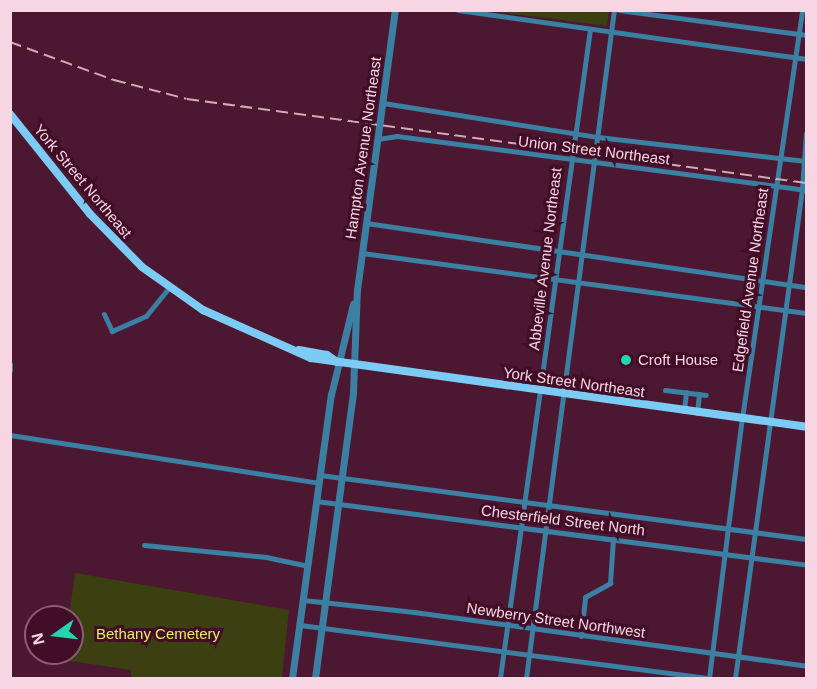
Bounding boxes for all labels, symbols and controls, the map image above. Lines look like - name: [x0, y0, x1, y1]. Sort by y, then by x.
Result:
- street label: Hampton Avenue Northeast: [341, 55, 385, 241]
- street label: York Street Northeast: [30, 120, 136, 242]
- street label: Union Street Northeast: [517, 132, 671, 168]
- street label: Abbeville Avenue Northeast: [525, 166, 565, 352]
- street label: Edgefield Avenue Northeast: [728, 186, 772, 374]
- place label: Croft House: [638, 351, 718, 369]
- marker: Croft House: [619, 353, 633, 367]
- street label: York Street Northeast: [502, 363, 646, 401]
- street label: Chesterfield Street North: [480, 501, 646, 539]
- street label: Newberry Street Northwest: [466, 599, 646, 641]
- north arrow: [24, 605, 84, 665]
- park label: Bethany Cemetery: [96, 625, 220, 643]
- text: N: [28, 631, 48, 647]

